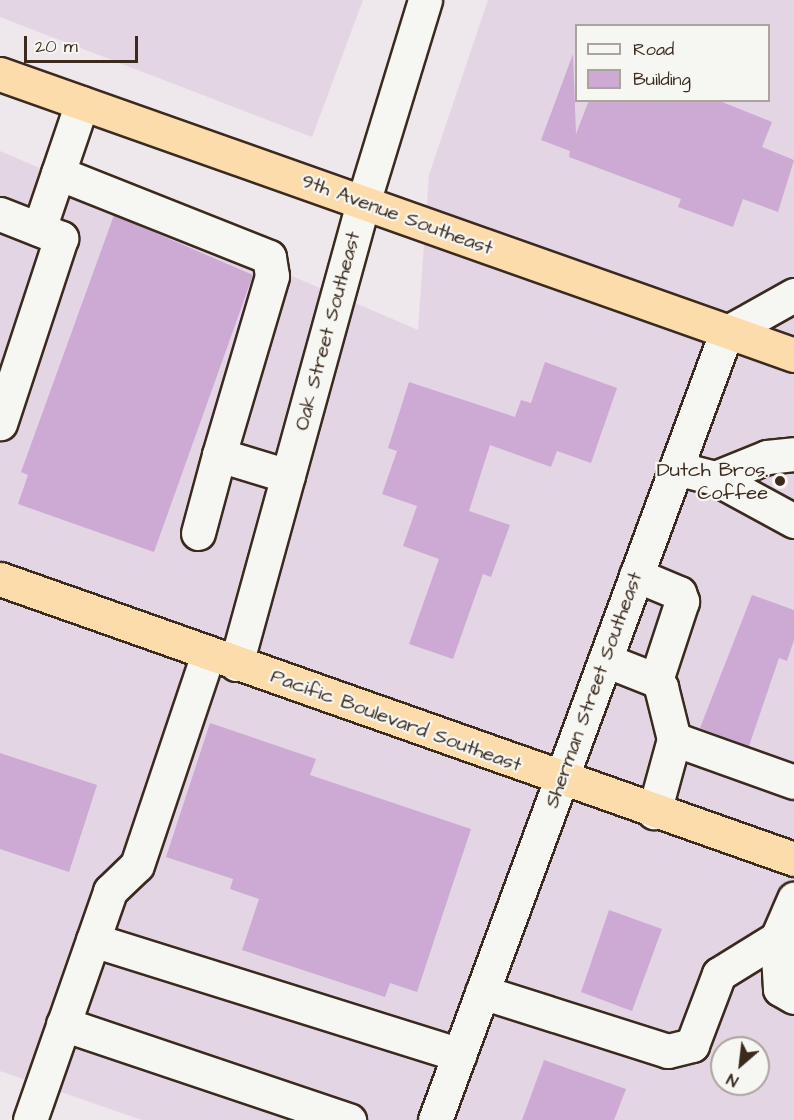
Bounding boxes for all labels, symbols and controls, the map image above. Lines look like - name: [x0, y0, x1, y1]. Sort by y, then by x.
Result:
- scale bar: [27, 24, 141, 62]
- legend: [575, 24, 770, 102]
- text: 20 m: [35, 34, 78, 59]
- text: Road: [633, 37, 674, 62]
- text: Building: [633, 67, 691, 92]
- street label: 9th Avenue Southeast: [298, 169, 496, 261]
- street label: Oak Street Southeast: [290, 229, 366, 433]
- place label: Dutch Bros. Coffee: [657, 458, 768, 505]
- marker: Dutch Bros. Coffee: [773, 474, 787, 488]
- street label: Sherman Street Southeast: [540, 569, 648, 811]
- street label: Pacific Boulevard Southeast: [267, 664, 525, 778]
- north arrow: [710, 1036, 770, 1096]
- text: N: [723, 1068, 742, 1092]

